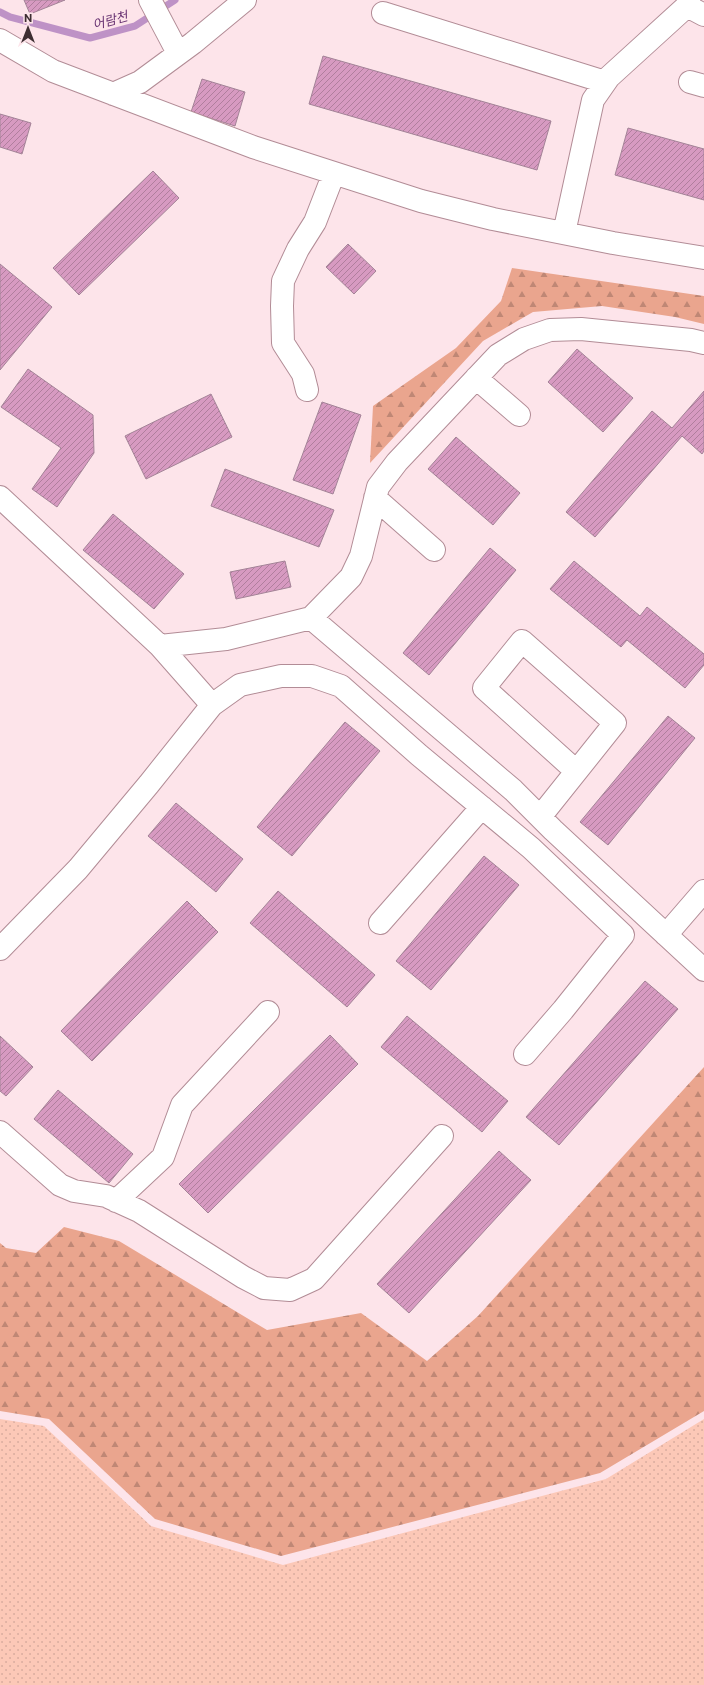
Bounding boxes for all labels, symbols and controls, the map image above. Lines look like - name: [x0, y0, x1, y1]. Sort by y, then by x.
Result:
- water label: 어람천: [91, 7, 130, 32]
- north arrow: [8, 8, 48, 48]
- text: N: [24, 11, 32, 24]

